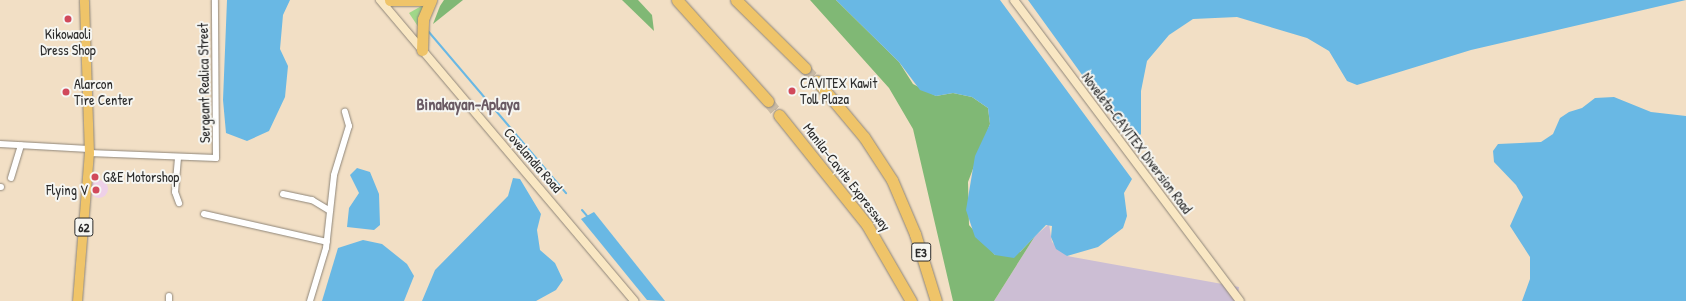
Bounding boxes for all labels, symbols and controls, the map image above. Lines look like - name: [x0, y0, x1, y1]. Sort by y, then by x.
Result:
- marker: Kikowaoli Dress Shop: [63, 14, 73, 24]
- street label: Sergeant Realica Street: [195, 23, 213, 143]
- place label: Kikowaoli Dress Shop: [40, 26, 96, 58]
- street label: Noveleta-CAVITEX Diversion Road: [1078, 69, 1196, 217]
- place label: CAVITEX Kawit Toll Plaza: [800, 75, 877, 108]
- place label: Alarcon Tire Center: [74, 76, 133, 108]
- marker: CAVITEX Kawit Toll Plaza: [787, 86, 797, 96]
- marker: Alarcon Tire Center: [61, 87, 71, 97]
- district label: Binakayan-Aplaya: [416, 94, 520, 114]
- street label: Manila–Cavite Expressway: [800, 120, 894, 234]
- street label: Covelandia Road: [500, 124, 566, 196]
- place label: G&E Motorshop: [103, 169, 179, 185]
- marker: G&E Motorshop: [90, 172, 100, 182]
- place label: Flying V: [46, 182, 88, 198]
- marker: Flying V: [91, 185, 101, 195]
- road number: 62: [74, 216, 94, 238]
- road number: E3: [911, 241, 931, 263]

